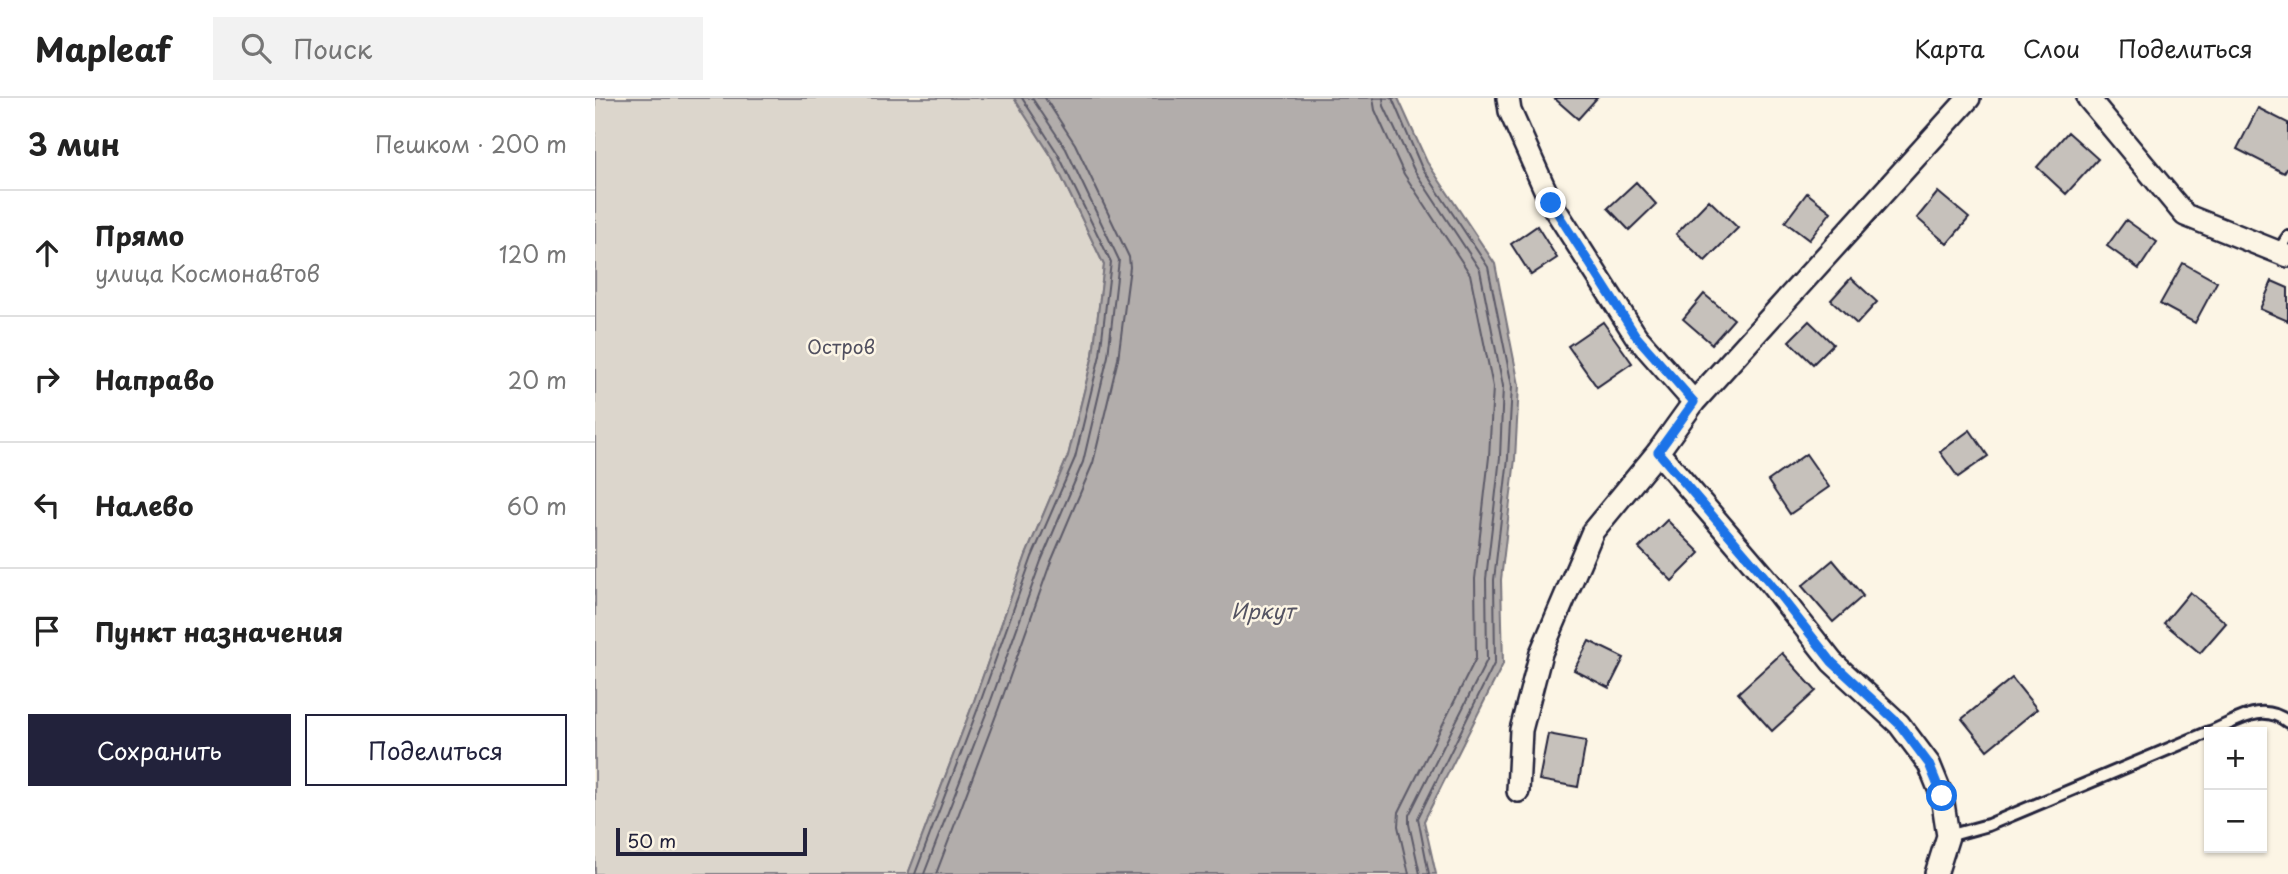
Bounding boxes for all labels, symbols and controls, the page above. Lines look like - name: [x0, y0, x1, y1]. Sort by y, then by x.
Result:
- search box: [213, 17, 703, 80]
- text: Mapleaf: [35, 23, 171, 73]
- icon: search: [237, 29, 275, 67]
- text: Поиск: [293, 29, 372, 68]
- text: Карта: [1914, 30, 1985, 66]
- text: Слои: [2023, 30, 2080, 66]
- text: Поделиться: [2118, 30, 2253, 66]
- text: 3 мин: [28, 121, 120, 166]
- text: Пешком · 200 m: [375, 126, 567, 161]
- route end: [1535, 187, 1566, 218]
- text: Прямо: [95, 216, 184, 255]
- icon: ahead: [28, 234, 66, 272]
- text: 120 m: [499, 236, 567, 271]
- text: улица Космонавтов: [95, 255, 320, 290]
- park label: Остров: [807, 332, 875, 360]
- icon: right: [28, 360, 66, 398]
- text: Направо: [95, 360, 214, 399]
- text: 20 m: [508, 362, 567, 397]
- icon: left: [28, 486, 66, 524]
- text: Налево: [95, 486, 193, 525]
- text: 60 m: [507, 488, 567, 523]
- water label: Иркут: [1231, 594, 1298, 626]
- icon: arrive: [28, 612, 66, 650]
- text: Пункт назначения: [95, 612, 343, 651]
- button: Сохранить: [28, 714, 291, 786]
- button: Поделиться: [305, 714, 567, 786]
- map controls: [2204, 727, 2267, 853]
- button: +: [2204, 727, 2267, 790]
- route start: [1926, 780, 1957, 811]
- button: −: [2204, 790, 2267, 853]
- scale bar: [616, 825, 807, 857]
- text: 50 m: [627, 826, 676, 854]

